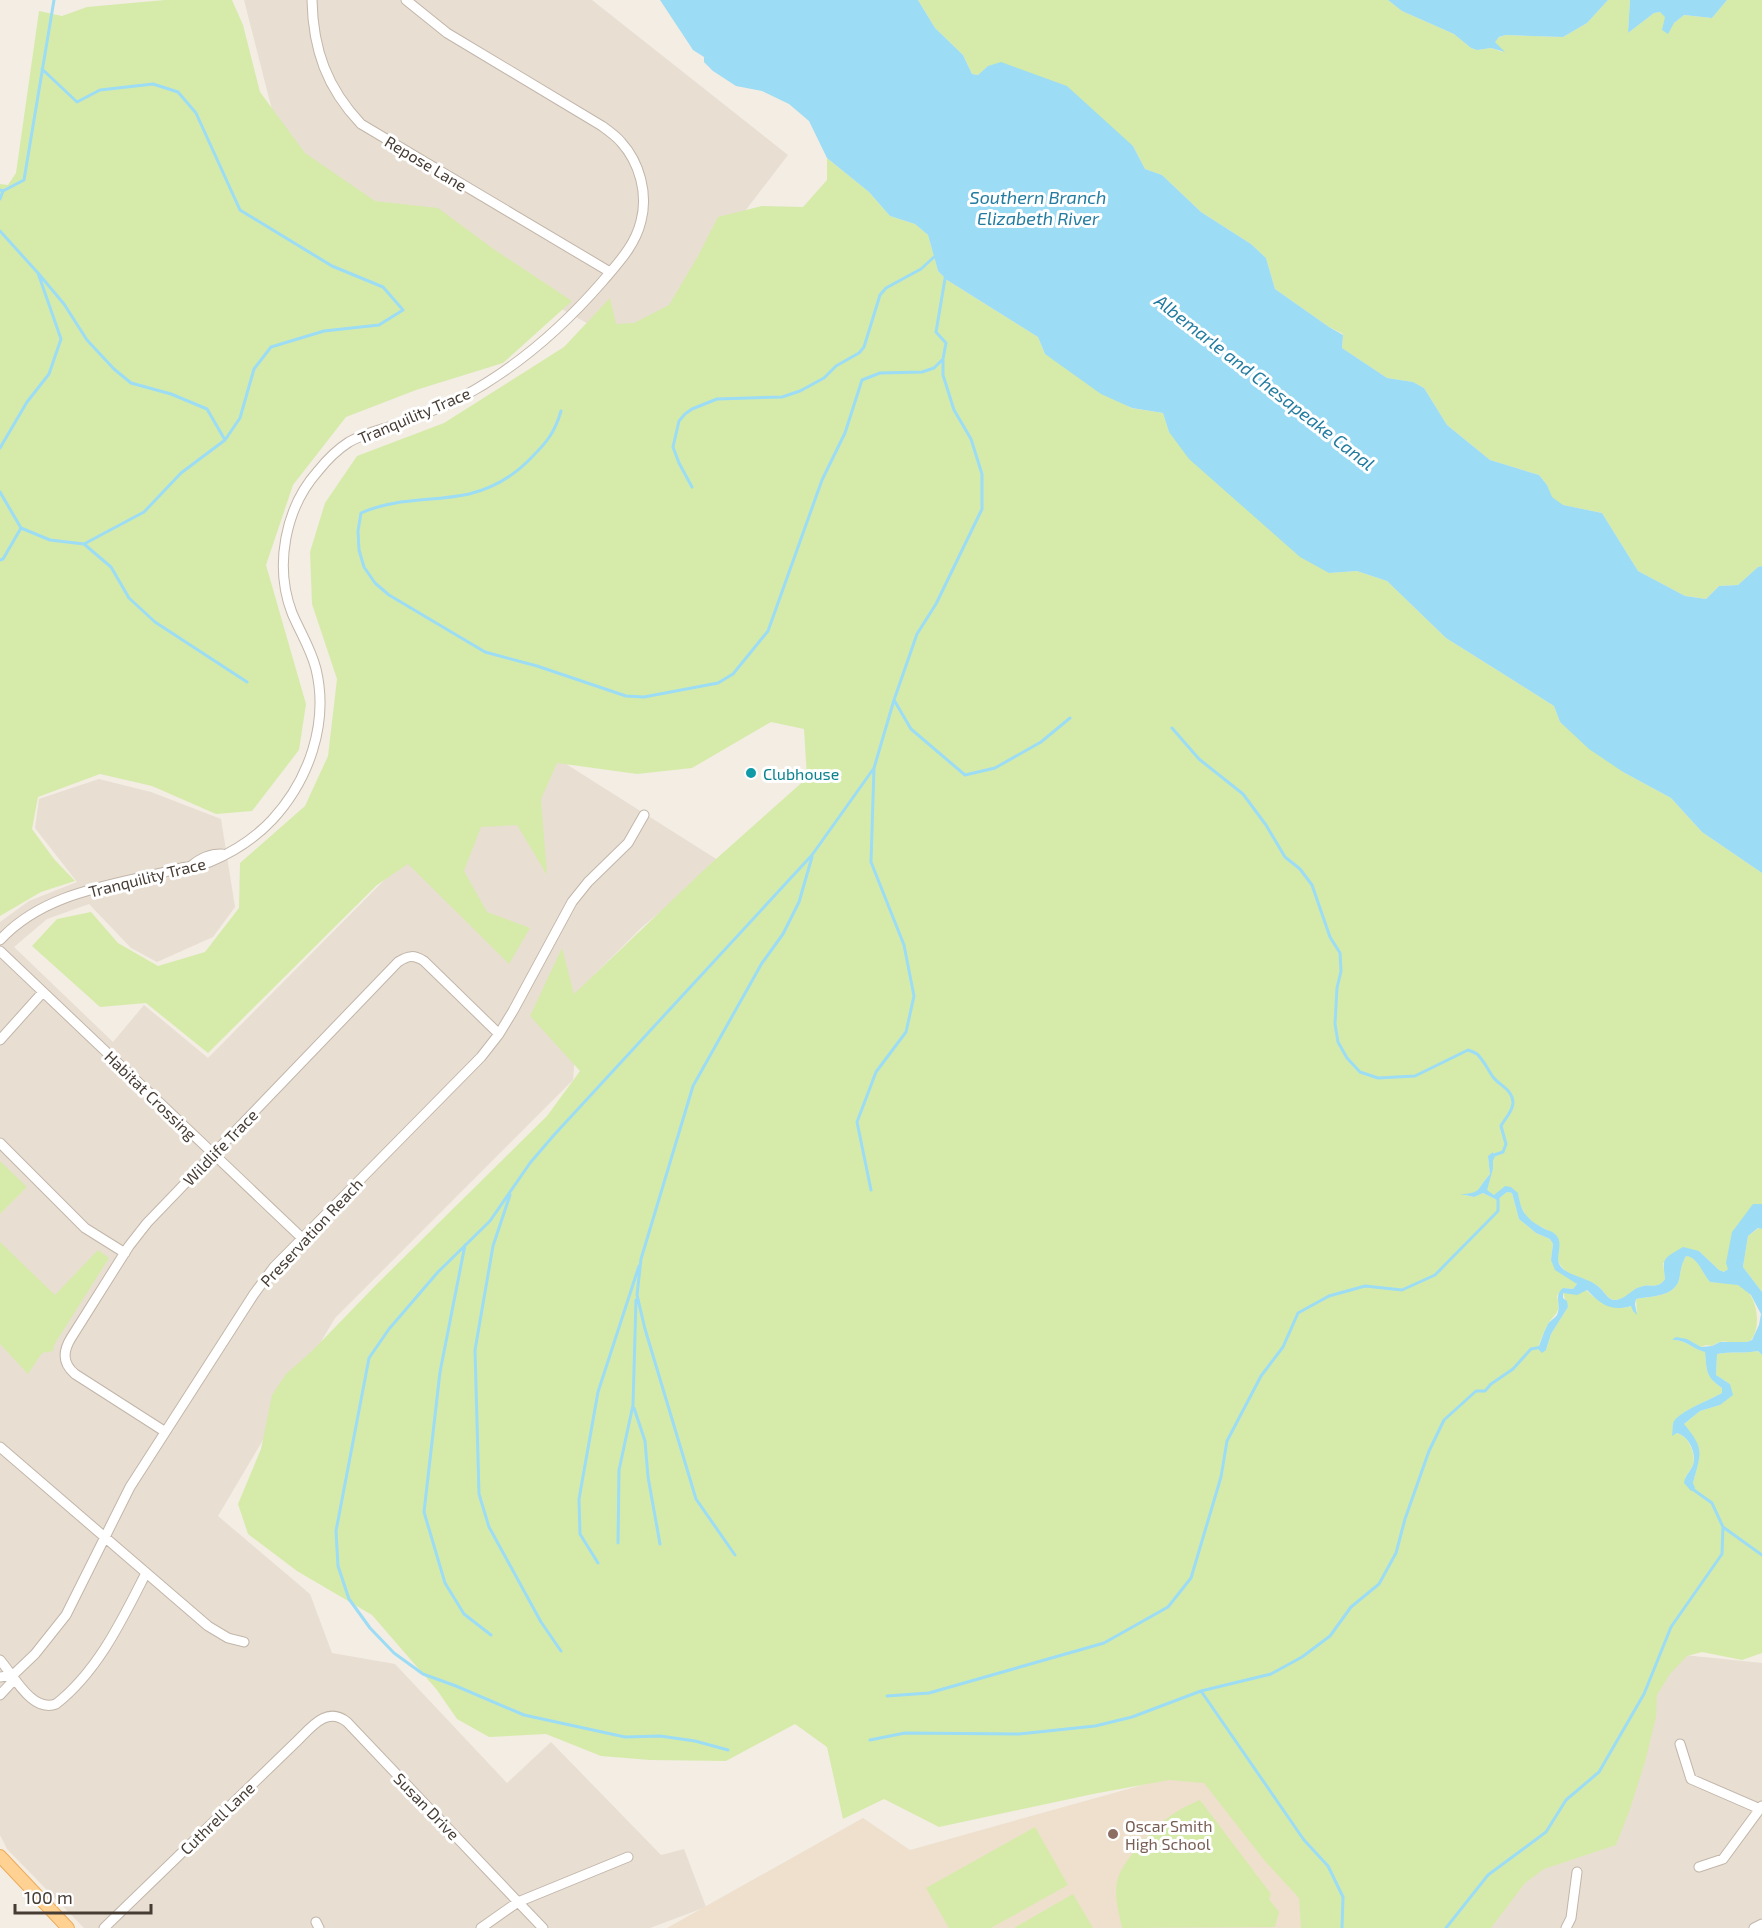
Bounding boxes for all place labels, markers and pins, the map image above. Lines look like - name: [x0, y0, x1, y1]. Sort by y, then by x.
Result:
- place label: Clubhouse: [763, 764, 839, 783]
- marker: Clubhouse: [744, 766, 758, 780]
- place label: Oscar Smith High School: [1125, 1816, 1212, 1853]
- marker: Oscar Smith High School: [1106, 1827, 1120, 1841]

